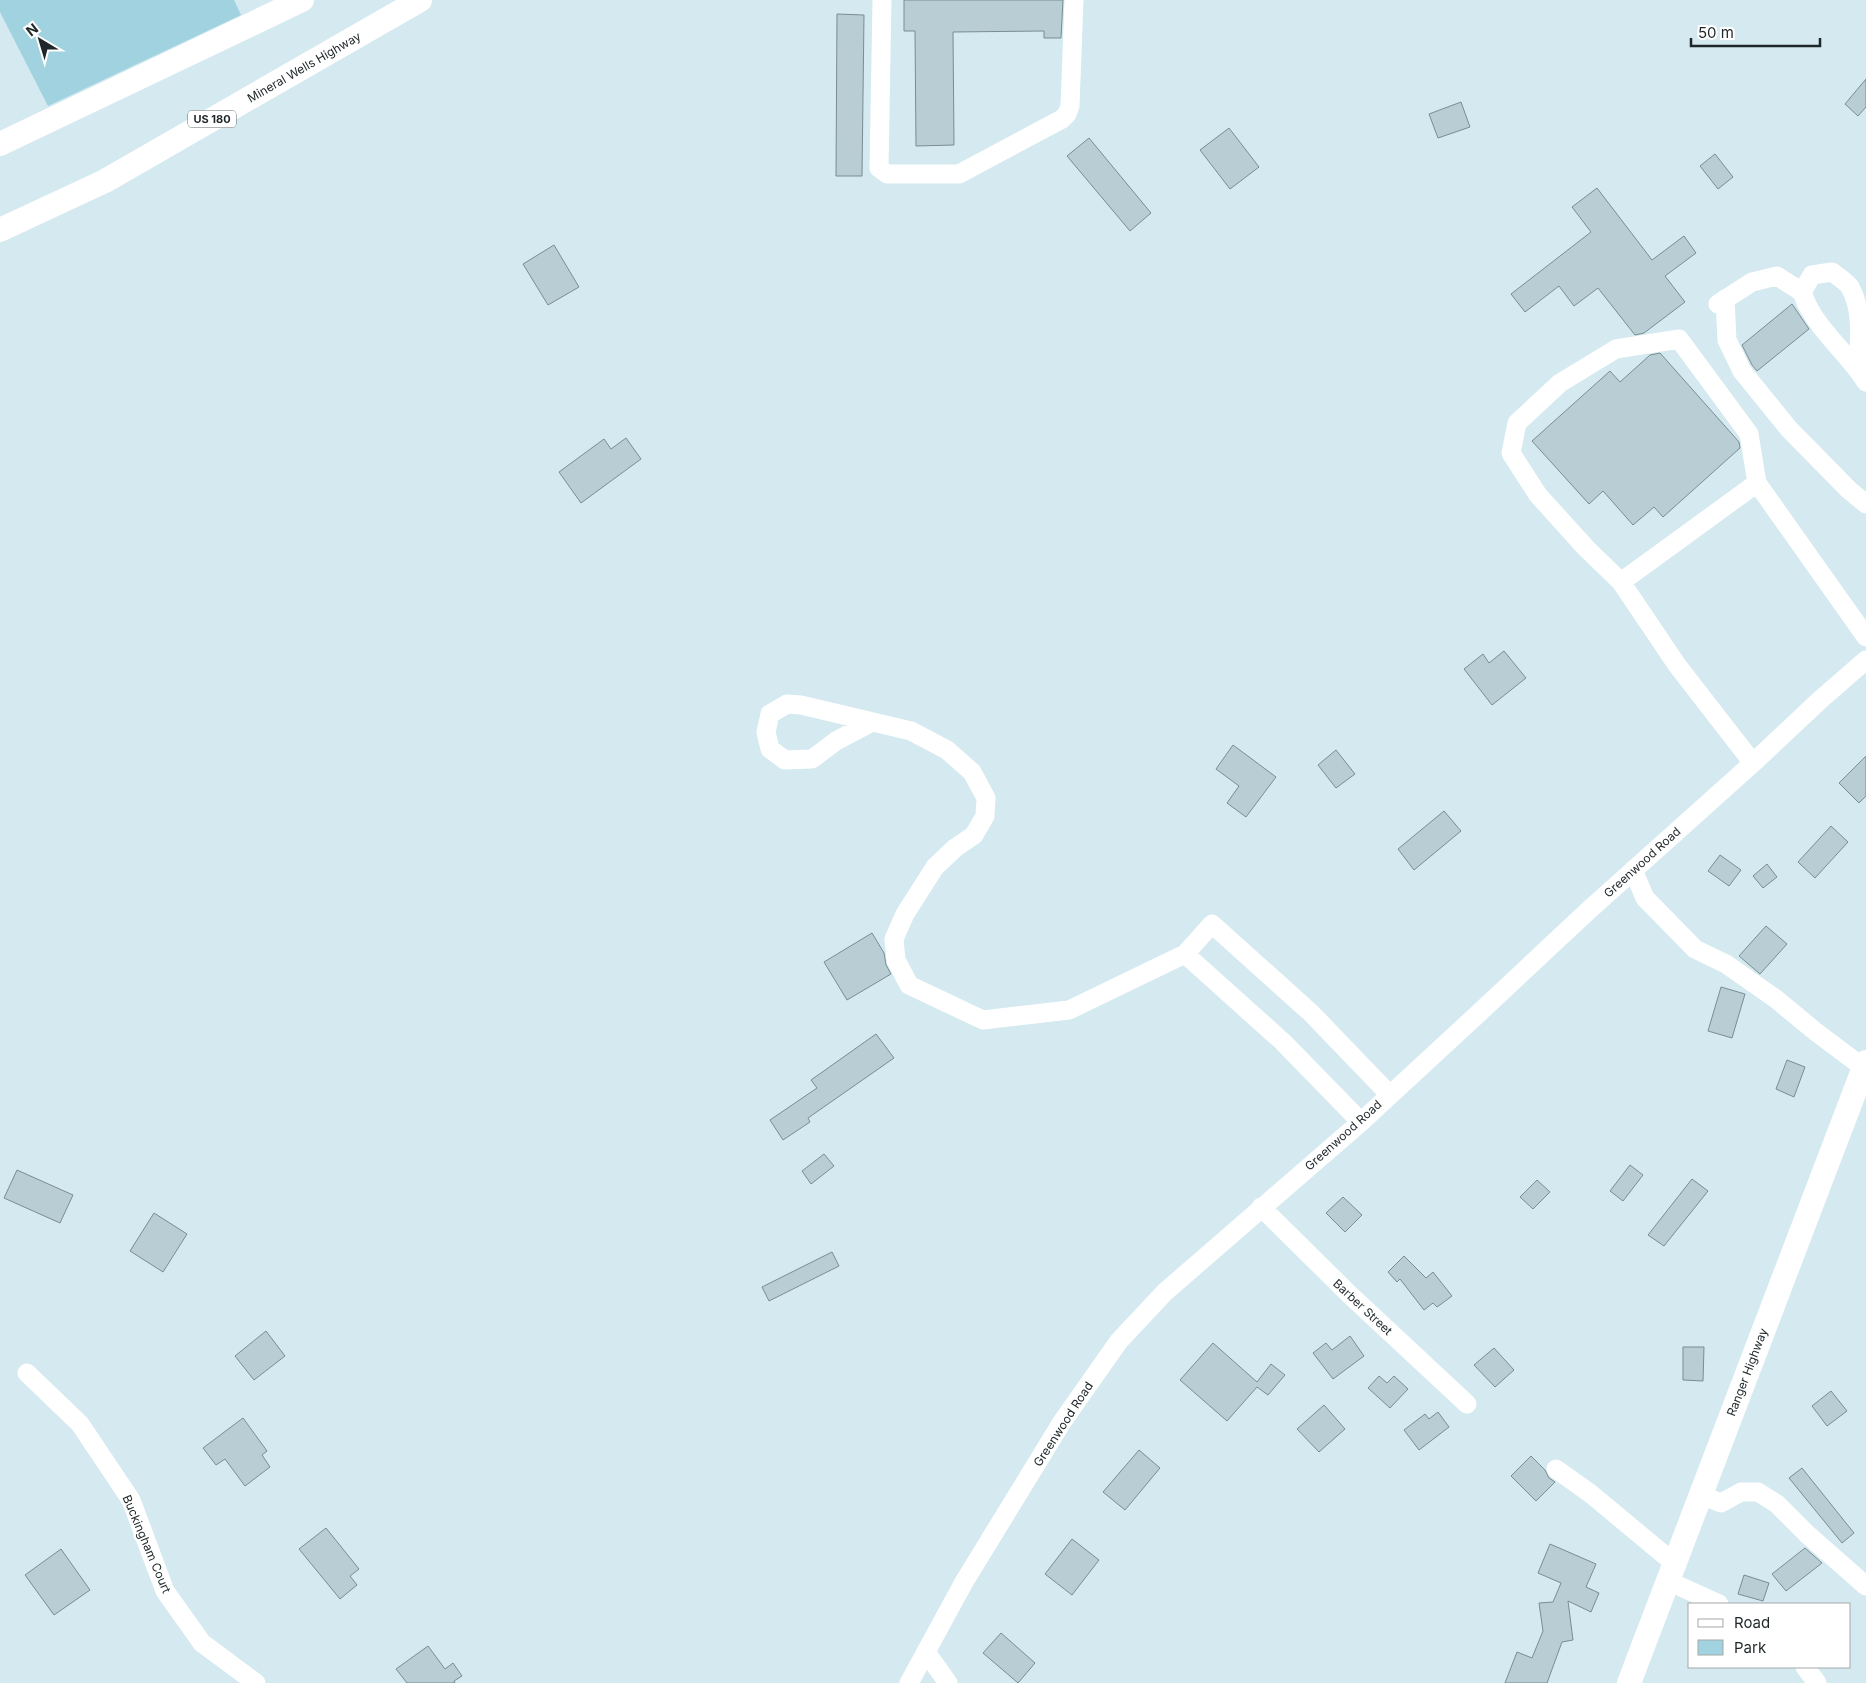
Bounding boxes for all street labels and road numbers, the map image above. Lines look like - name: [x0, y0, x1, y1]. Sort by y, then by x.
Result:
- street label: Mineral Wells Highway: [245, 28, 364, 106]
- road number: US 180: [188, 110, 236, 128]
- street label: Greenwood Road: [1601, 824, 1683, 900]
- street label: Greenwood Road: [1302, 1097, 1384, 1173]
- street label: Barber Street: [1330, 1276, 1396, 1338]
- street label: Ranger Highway: [1723, 1326, 1771, 1418]
- street label: Greenwood Road: [1030, 1379, 1096, 1469]
- street label: Buckingham Court: [120, 1493, 174, 1595]

